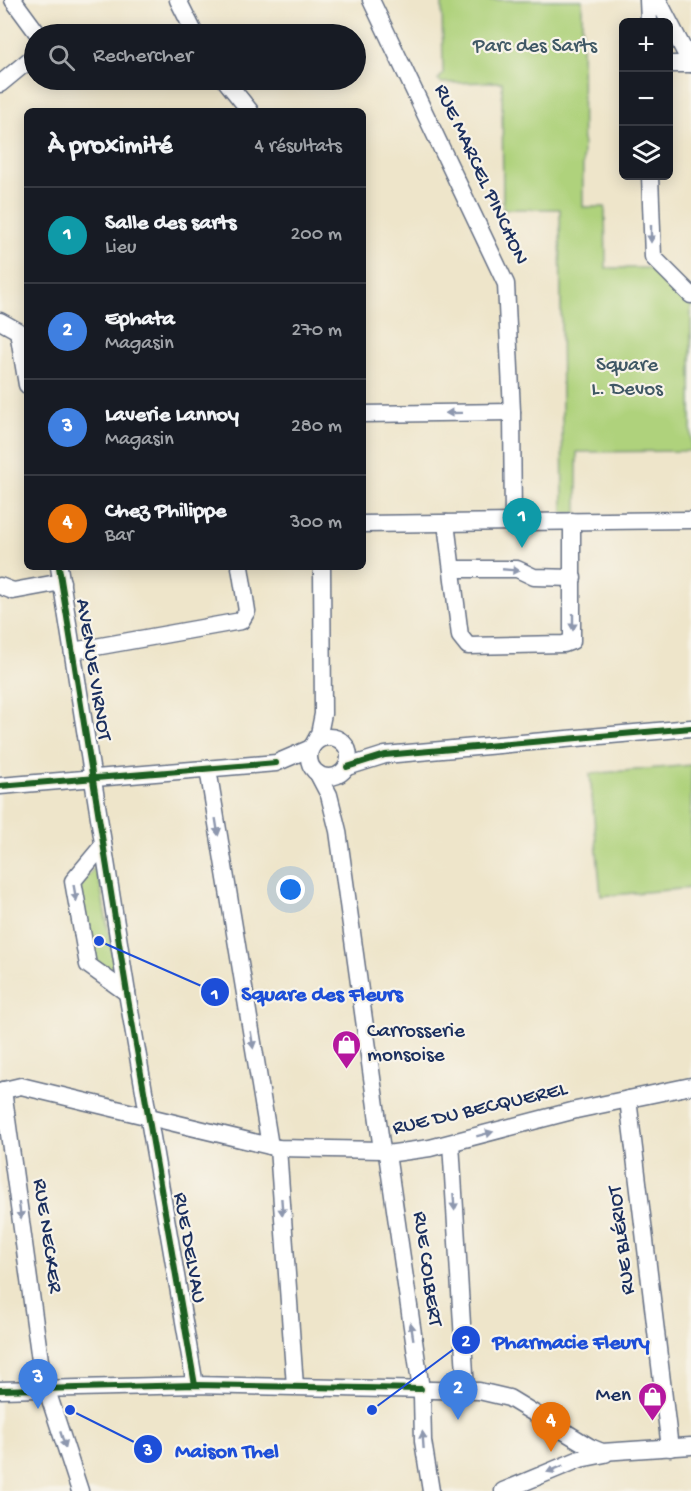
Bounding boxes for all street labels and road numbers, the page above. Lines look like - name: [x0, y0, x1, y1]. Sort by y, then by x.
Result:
- street label: RUE MARCEL PINCHON: [427, 81, 533, 269]
- street label: AVENUE VIRNOT: [68, 597, 116, 744]
- street label: RUE DU BECQUEREL: [390, 1077, 571, 1142]
- street label: RUE NECKER: [26, 1177, 67, 1296]
- street label: RUE BLÉRIOT: [604, 1183, 642, 1296]
- street label: RUE DELVAU: [166, 1191, 210, 1305]
- street label: RUE COLBERT: [406, 1210, 447, 1329]

